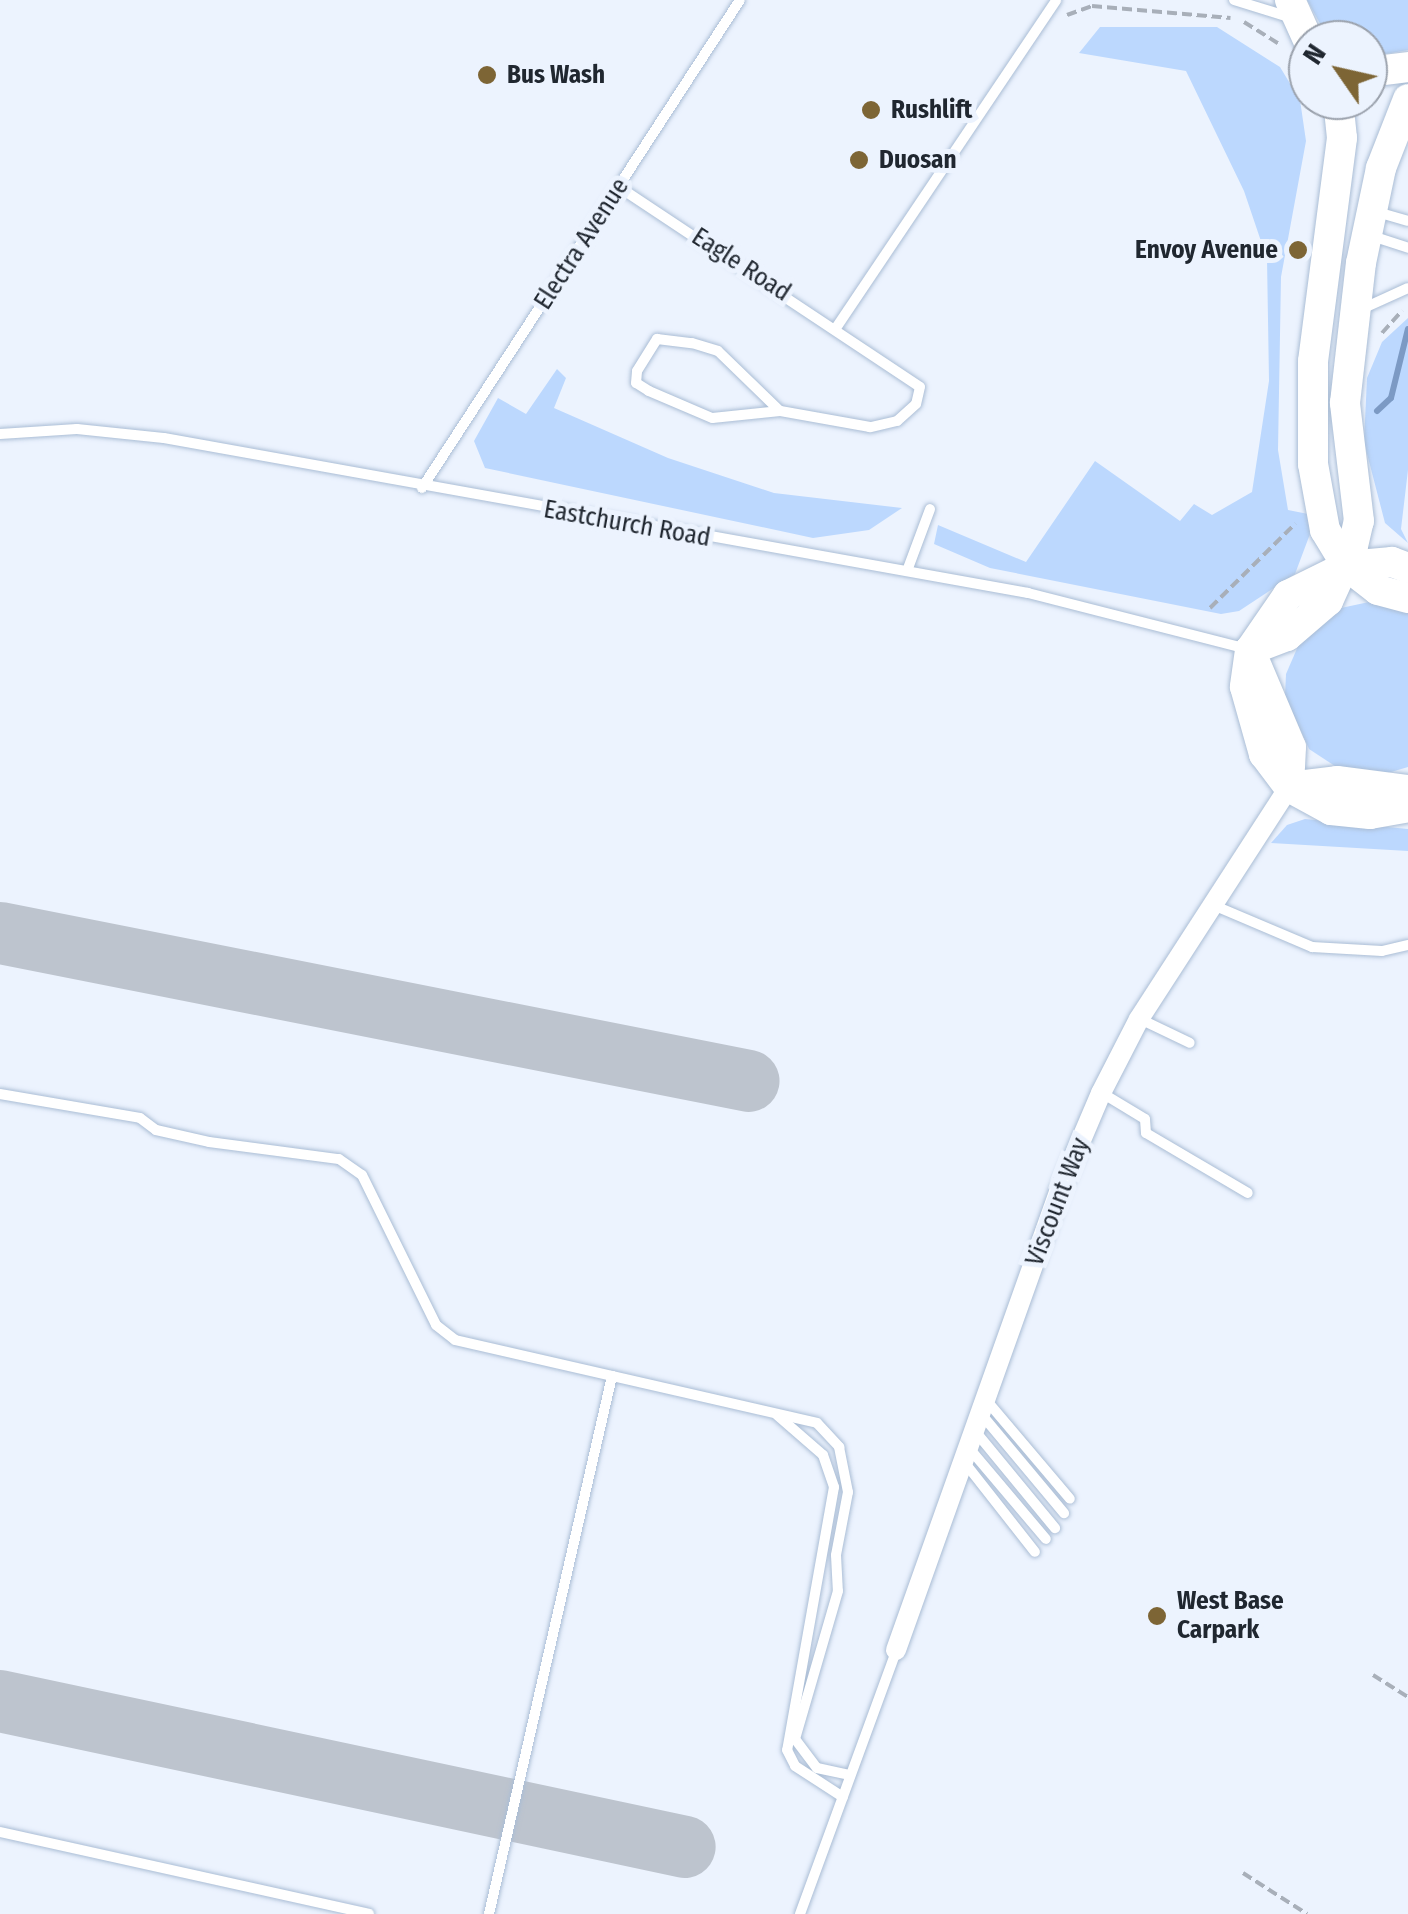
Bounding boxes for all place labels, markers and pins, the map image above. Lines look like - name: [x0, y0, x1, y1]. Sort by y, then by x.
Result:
- place label: Bus Wash: [507, 60, 605, 90]
- marker: Bus Wash: [476, 64, 498, 86]
- place label: Rushlift: [891, 95, 972, 125]
- marker: Rushlift: [860, 99, 882, 121]
- place label: Duosan: [879, 145, 957, 175]
- marker: Duosan: [848, 149, 870, 171]
- place label: Envoy Avenue: [1135, 235, 1278, 265]
- marker: Envoy Avenue: [1287, 239, 1309, 261]
- place label: West Base Carpark: [1177, 1587, 1284, 1646]
- marker: West Base Carpark: [1146, 1605, 1168, 1627]

